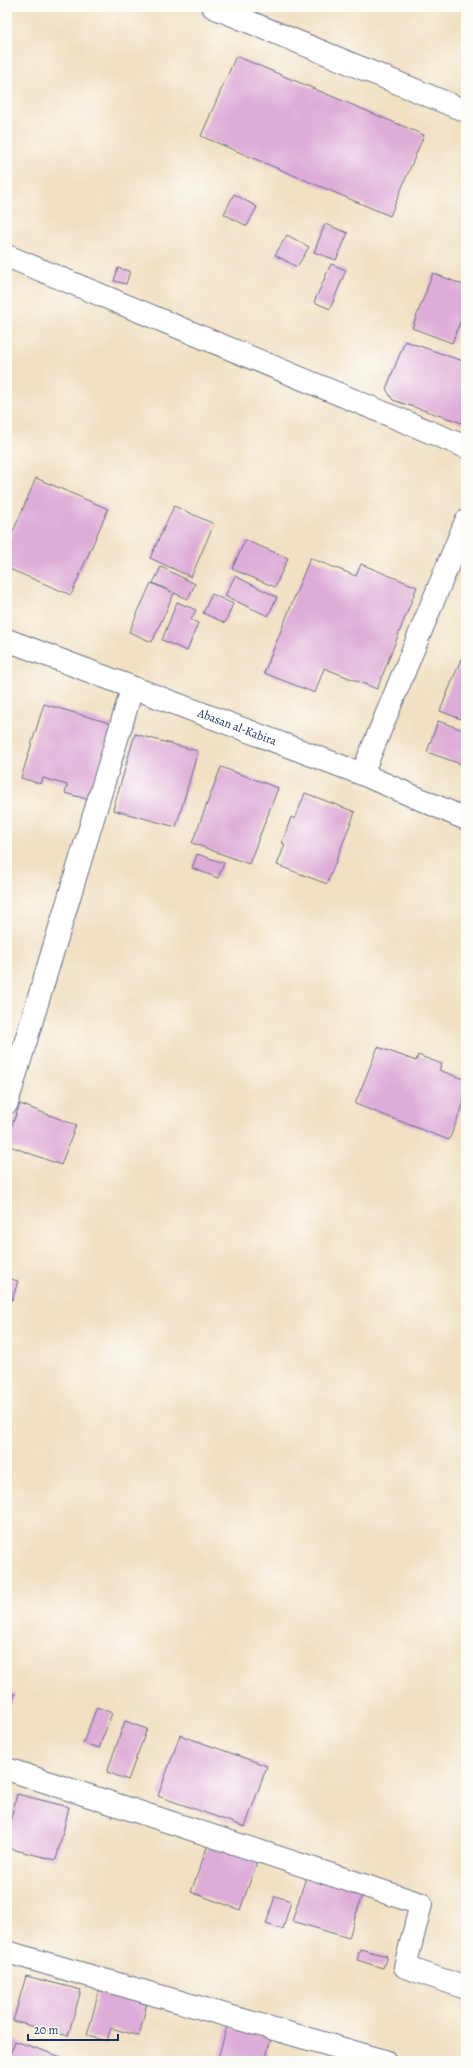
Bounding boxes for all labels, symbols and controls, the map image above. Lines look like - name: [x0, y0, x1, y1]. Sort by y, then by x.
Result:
- street label: Abasan al-Kabira: [194, 704, 279, 749]
- scale bar: [28, 2016, 118, 2042]
- text: 20 m: [34, 2022, 58, 2038]

